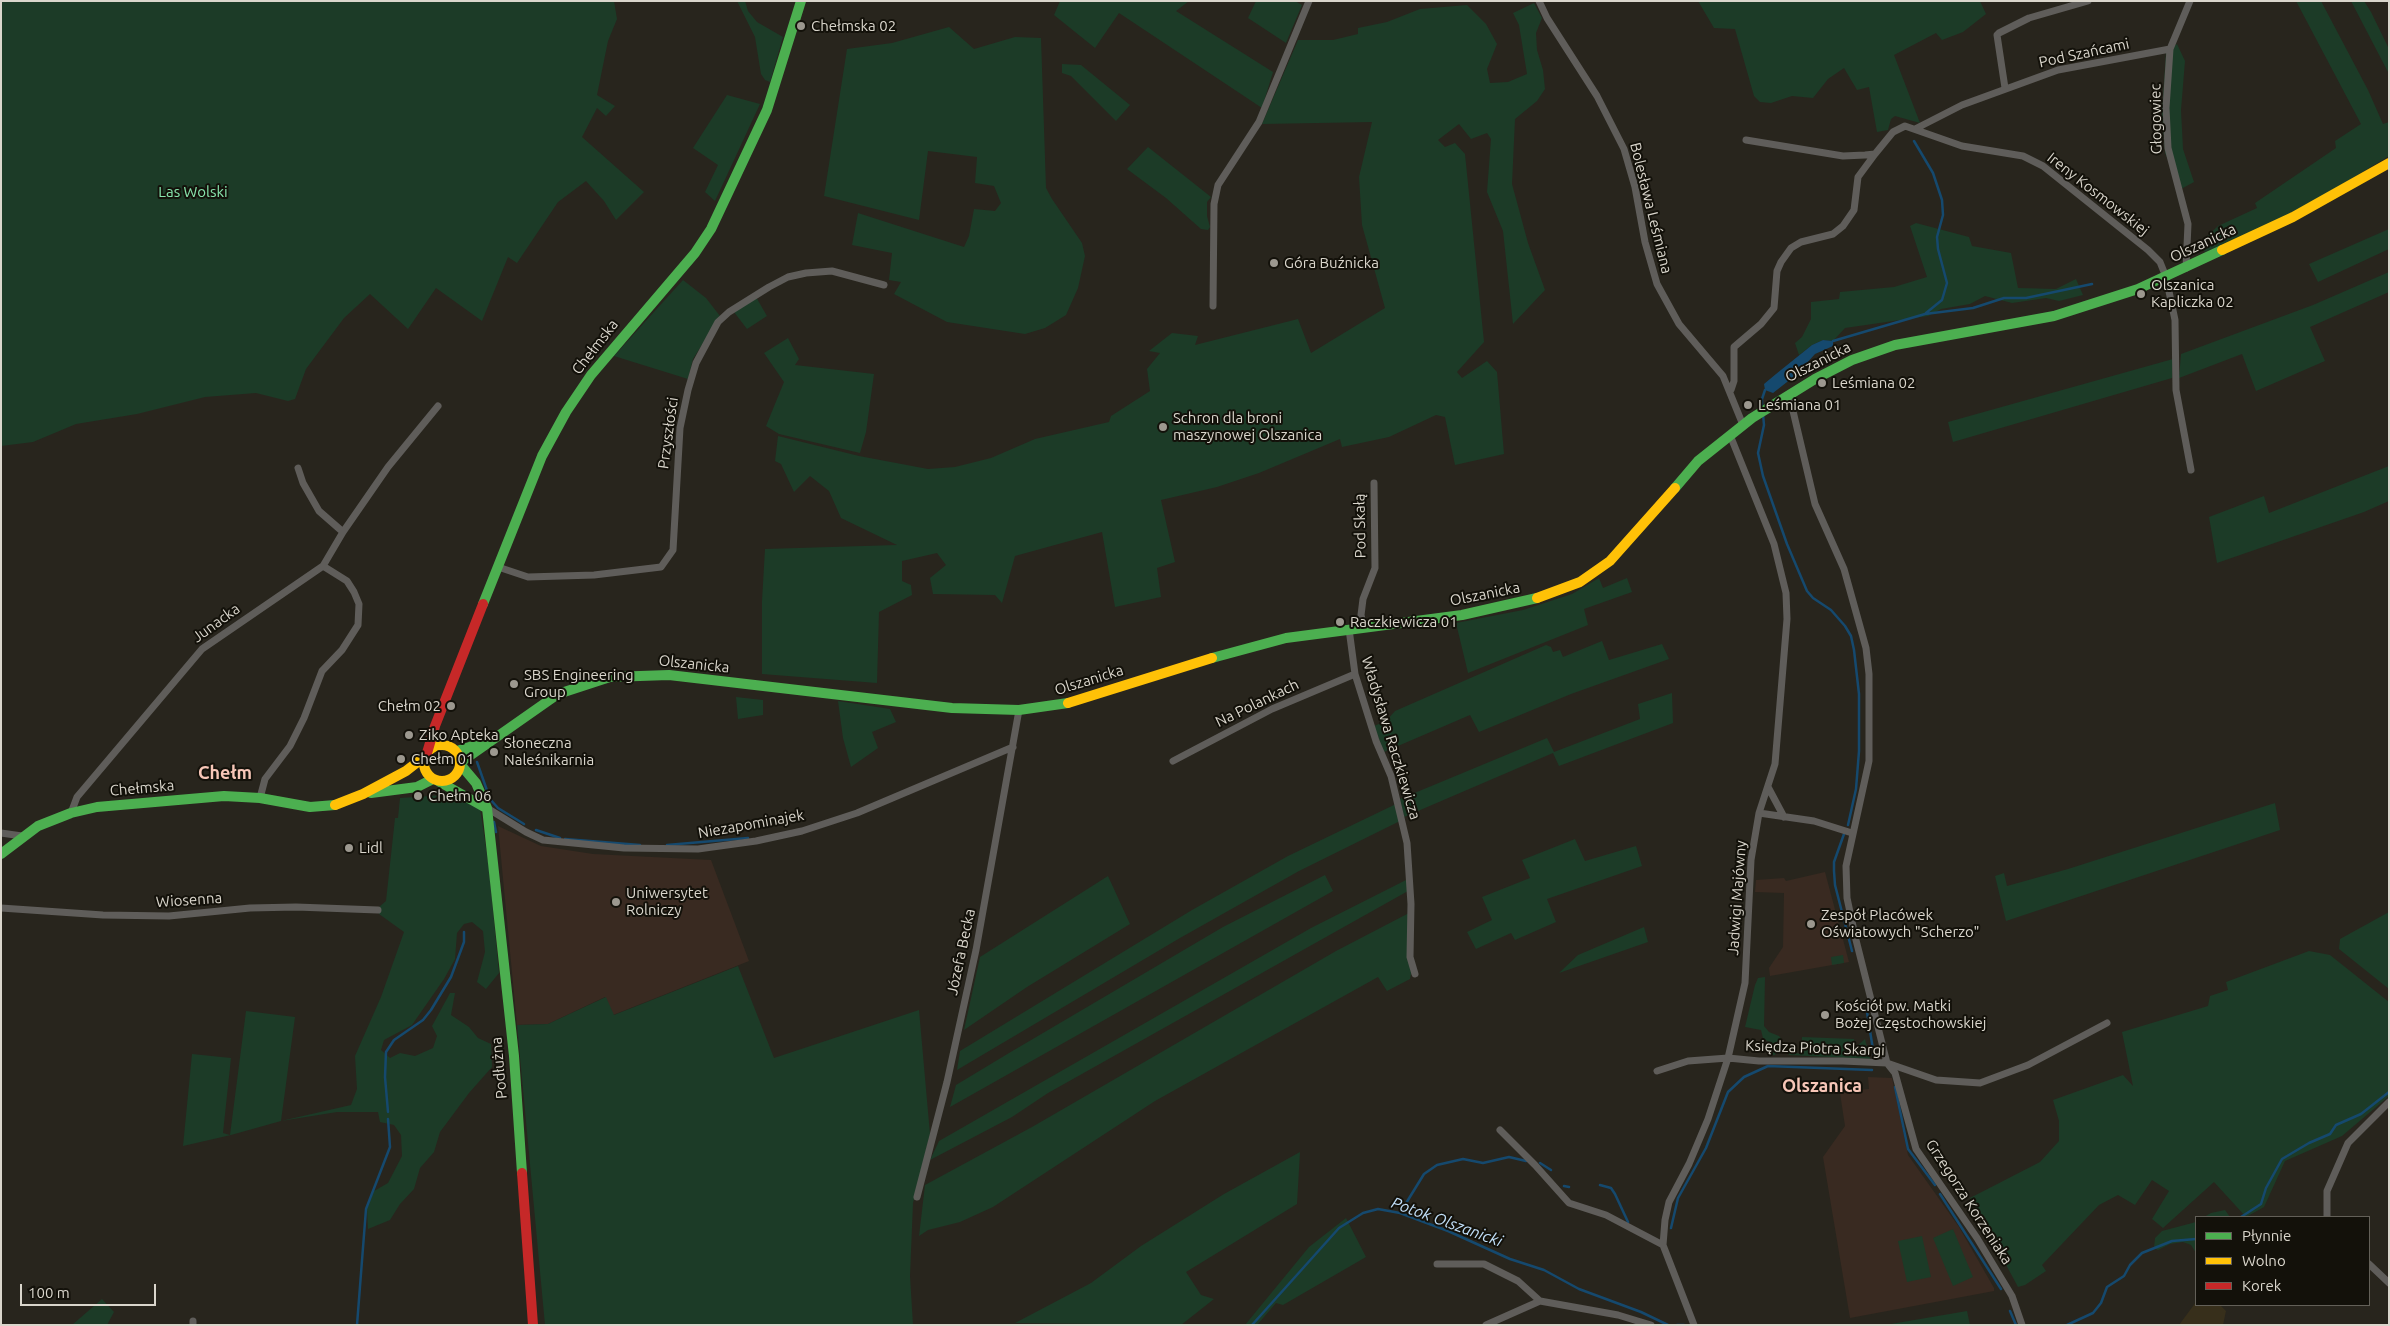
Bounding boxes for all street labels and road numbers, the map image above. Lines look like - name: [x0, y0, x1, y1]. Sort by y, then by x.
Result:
- street label: Pod Szańcami: [2037, 35, 2131, 71]
- street label: Głogowiec: [2146, 84, 2166, 154]
- street label: Bolesława Leśmiana: [1626, 141, 1676, 275]
- street label: Ireny Kosmowskiej: [2044, 149, 2152, 239]
- street label: Olszanicka: [2167, 220, 2239, 266]
- street label: Chełmska: [568, 316, 622, 378]
- street label: Olszanicka: [1782, 338, 1854, 386]
- street label: Przyszłości: [654, 396, 682, 470]
- street label: Pod Skałą: [1350, 494, 1370, 558]
- street label: Olszanicka: [1448, 578, 1522, 610]
- street label: Junacka: [189, 600, 243, 646]
- street label: Olszanicka: [658, 651, 730, 677]
- street label: Władysława Raczkiewicza: [1358, 654, 1424, 822]
- street label: Olszanicka: [1052, 661, 1126, 699]
- street label: Na Polankach: [1212, 675, 1302, 731]
- street label: Chełmska: [109, 776, 175, 800]
- street label: Niezapominajek: [697, 806, 805, 842]
- street label: Jadwigi Majówny: [1724, 840, 1750, 956]
- street label: Wiosenna: [155, 889, 223, 911]
- street label: Józefa Becka: [943, 907, 979, 997]
- street label: Podłużna: [487, 1036, 511, 1100]
- street label: Księdza Piotra Skargi: [1745, 1037, 1885, 1059]
- street label: Grzegorza Korzeniaka: [1922, 1136, 2016, 1268]

